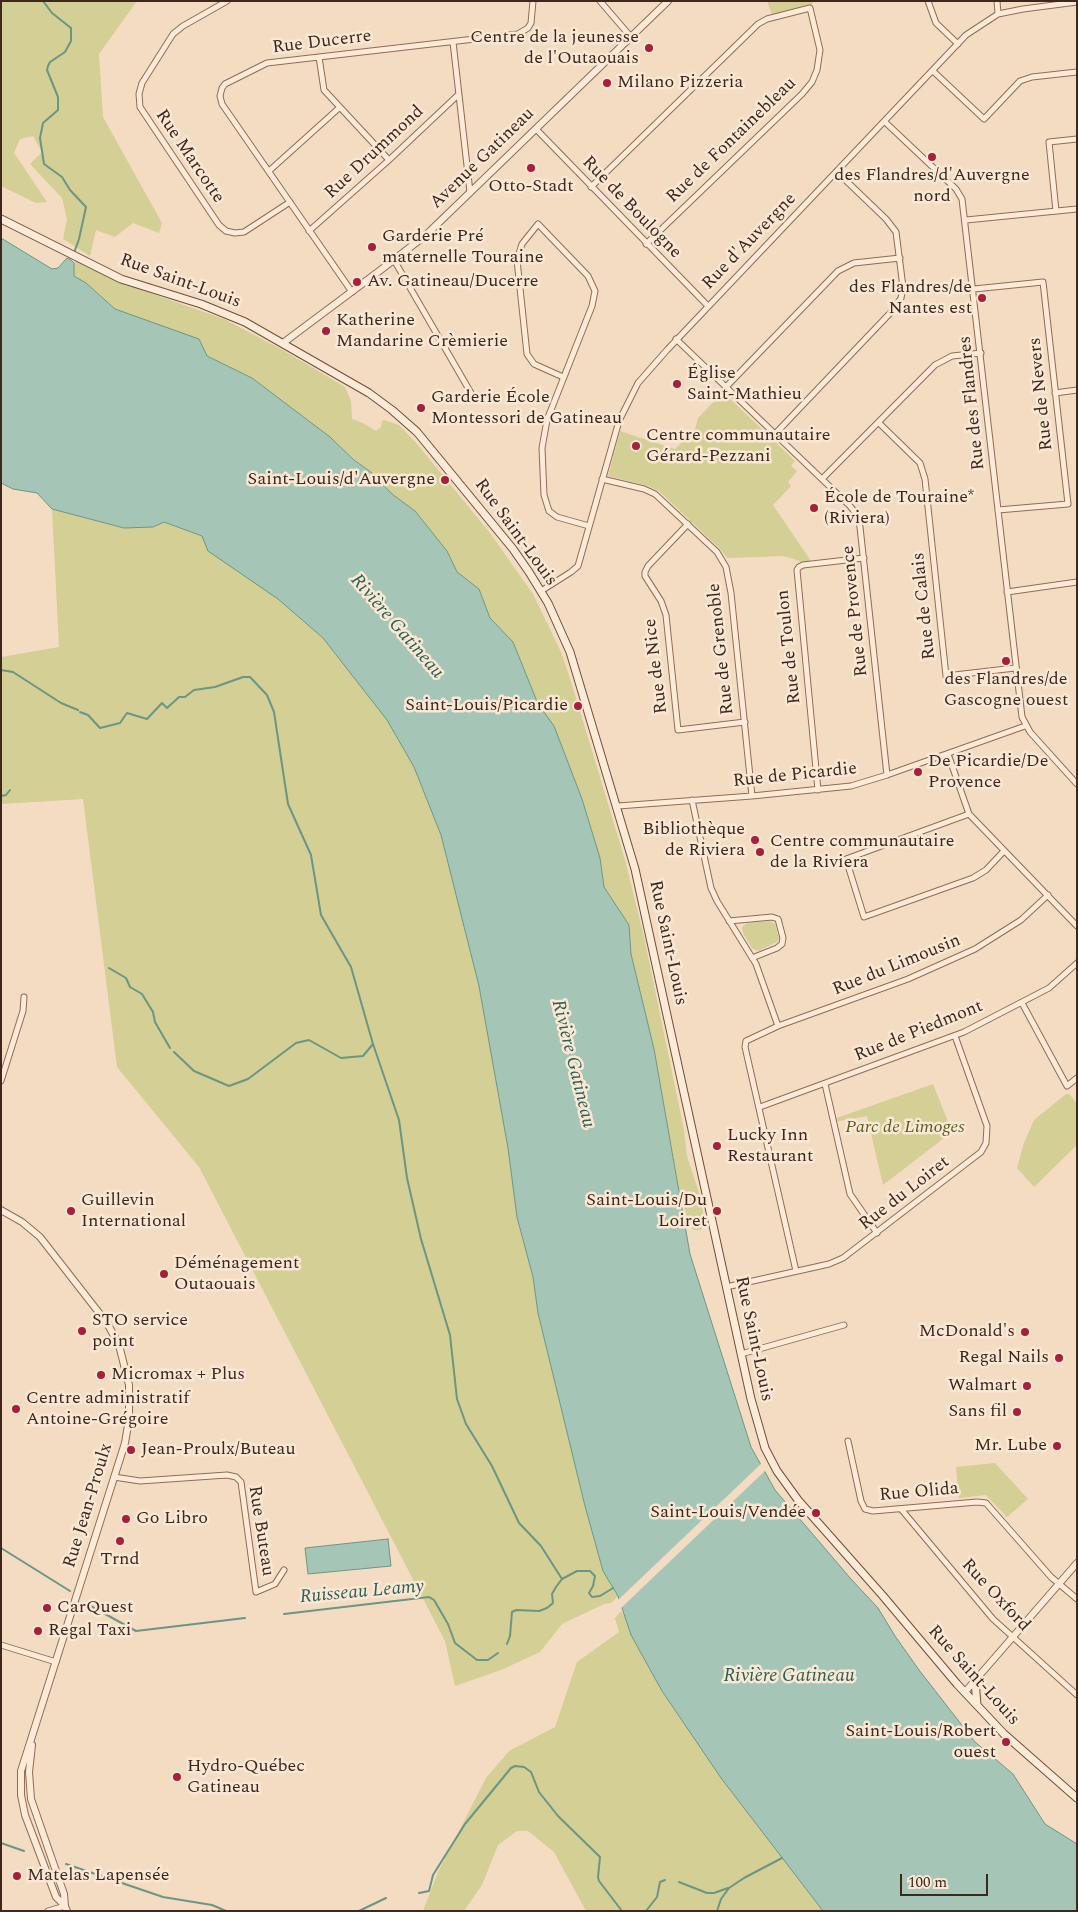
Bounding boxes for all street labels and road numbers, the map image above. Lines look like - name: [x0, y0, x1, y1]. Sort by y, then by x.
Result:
- street label: Rue Ducerre: [271, 26, 373, 60]
- street label: Rue de Fontainebleau: [663, 73, 801, 209]
- street label: Rue Drummond: [321, 102, 429, 204]
- street label: Avenue Gatineau: [426, 104, 540, 214]
- street label: Rue Marcotte: [150, 106, 228, 208]
- street label: Rue de Boulogne: [577, 152, 685, 264]
- street label: Rue d'Auvergne: [698, 189, 802, 295]
- street label: Rue Saint-Louis: [116, 250, 244, 314]
- street label: Rue des Flandres: [955, 335, 991, 471]
- street label: Rue de Nevers: [1025, 336, 1059, 452]
- street label: Rue Saint-Louis: [469, 475, 561, 591]
- street label: Rue de Provence: [838, 544, 874, 678]
- street label: Rue de Calais: [909, 551, 941, 661]
- street label: Rue de Grenoble: [704, 582, 740, 716]
- street label: Rue de Toulon: [773, 589, 807, 705]
- street label: Rue de Nice: [640, 617, 674, 715]
- street label: Rue de Picardie: [732, 759, 858, 793]
- street label: Rue Saint-Louis: [643, 878, 691, 1008]
- street label: Rue du Limousin: [830, 931, 964, 1001]
- street label: Rue de Piedmont: [852, 996, 986, 1068]
- street label: Rue du Loiret: [855, 1152, 955, 1236]
- street label: Rue Saint-Louis: [729, 1274, 777, 1404]
- street label: Rue Jean-Proulx: [60, 1441, 118, 1571]
- street label: Rue Olida: [878, 1479, 960, 1507]
- street label: Rue Buteau: [242, 1484, 278, 1578]
- street label: Rue Oxford: [956, 1555, 1034, 1637]
- street label: Rue Saint-Louis: [922, 1621, 1024, 1731]

